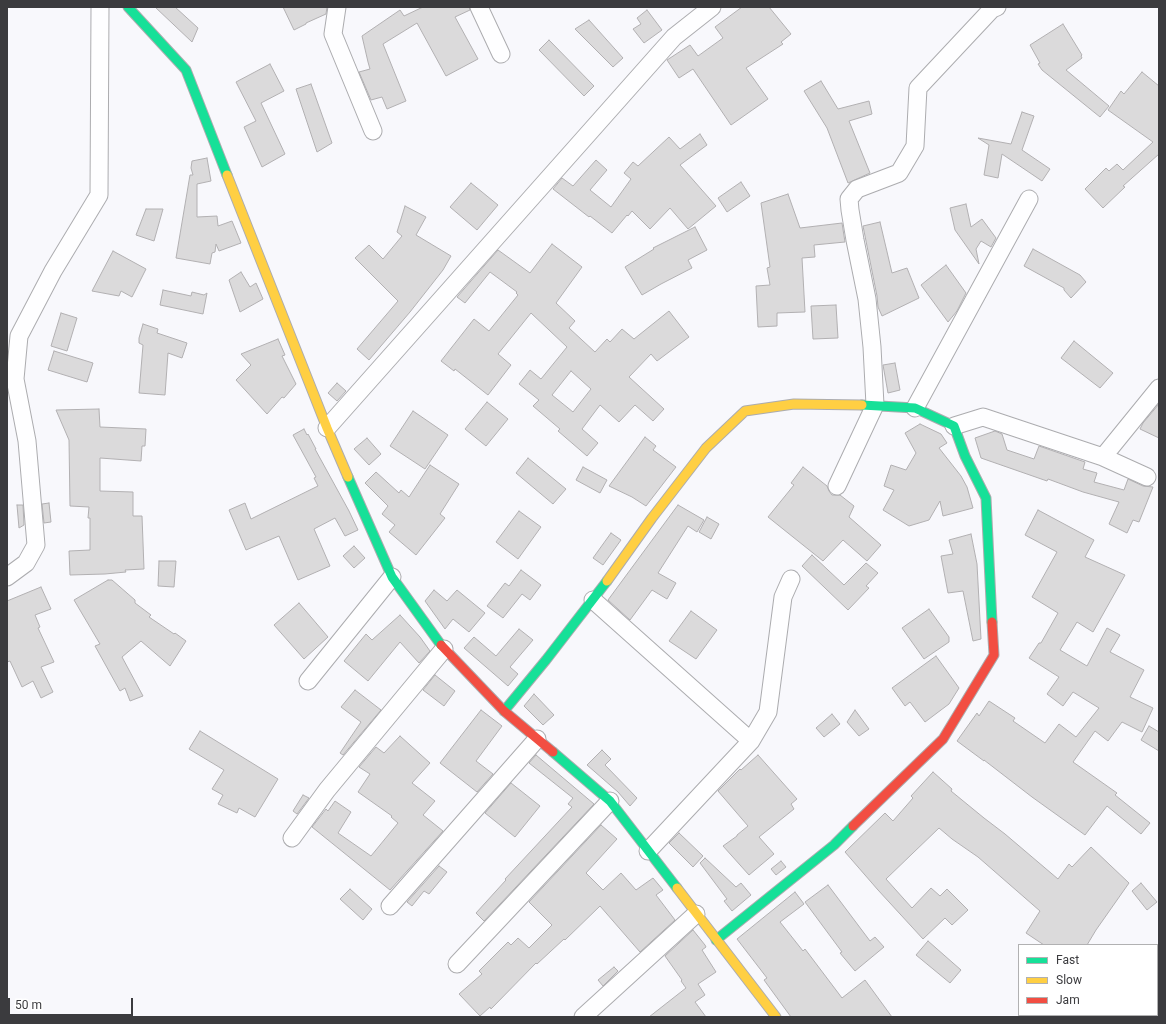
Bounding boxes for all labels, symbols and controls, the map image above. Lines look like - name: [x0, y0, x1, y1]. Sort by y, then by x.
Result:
- legend: [1018, 944, 1158, 1016]
- text: Fast: [1056, 953, 1079, 967]
- text: Slow: [1056, 973, 1082, 987]
- scale bar: [10, 990, 135, 1016]
- text: Jam: [1056, 993, 1080, 1007]
- text: 50 m: [15, 998, 42, 1012]

